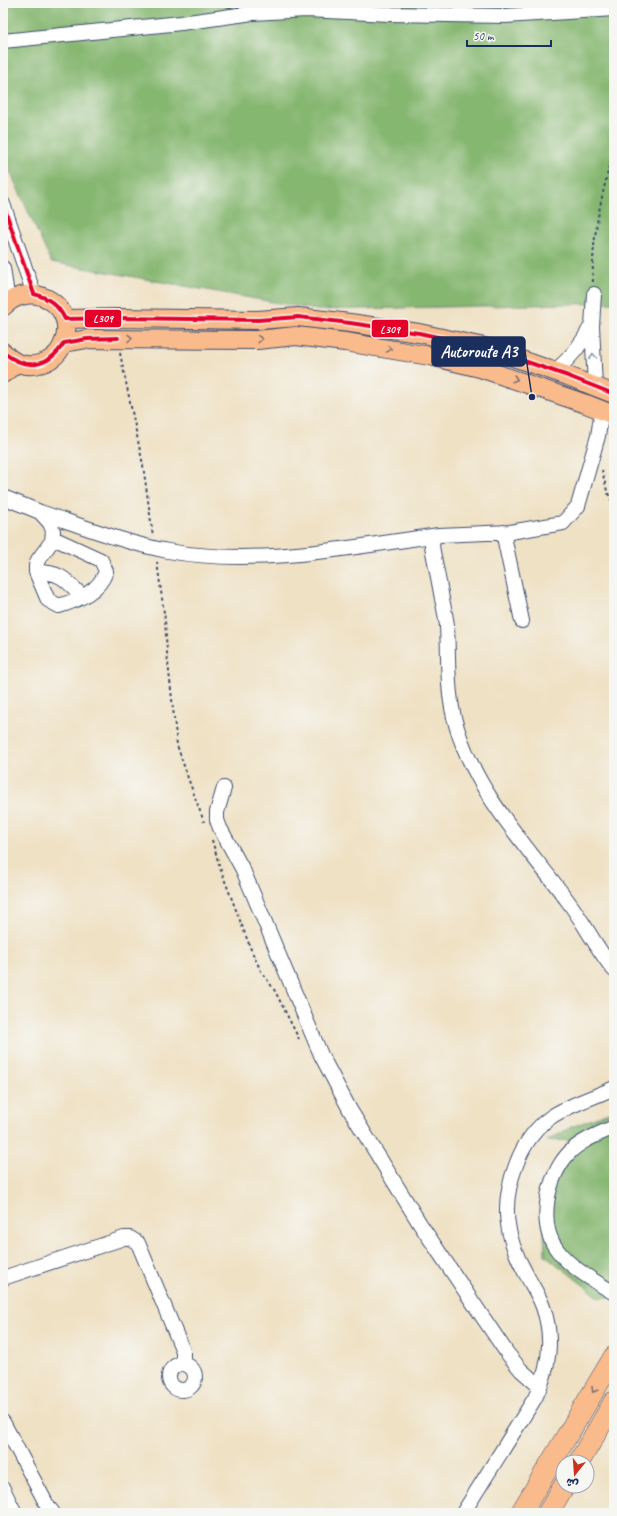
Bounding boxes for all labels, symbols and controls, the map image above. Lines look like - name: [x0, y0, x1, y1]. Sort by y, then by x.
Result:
- scale bar: [467, 22, 551, 48]
- text: 50 m: [473, 28, 495, 44]
- line badge: L309: [84, 309, 122, 328]
- text: L309: [93, 311, 114, 325]
- line badge: L309: [371, 319, 409, 338]
- text: L309: [380, 322, 401, 336]
- one-way arrow: [127, 334, 133, 343]
- one-way arrow: [257, 335, 263, 344]
- callout: Autoroute A3: [432, 337, 525, 366]
- text: Autoroute A3: [441, 341, 519, 362]
- one-way arrow: [386, 344, 392, 353]
- one-way arrow: [589, 353, 597, 359]
- one-way arrow: [511, 375, 518, 383]
- one-way arrow: [591, 1386, 599, 1393]
- north arrow: [555, 1454, 595, 1494]
- text: ش: [564, 1475, 580, 1492]

